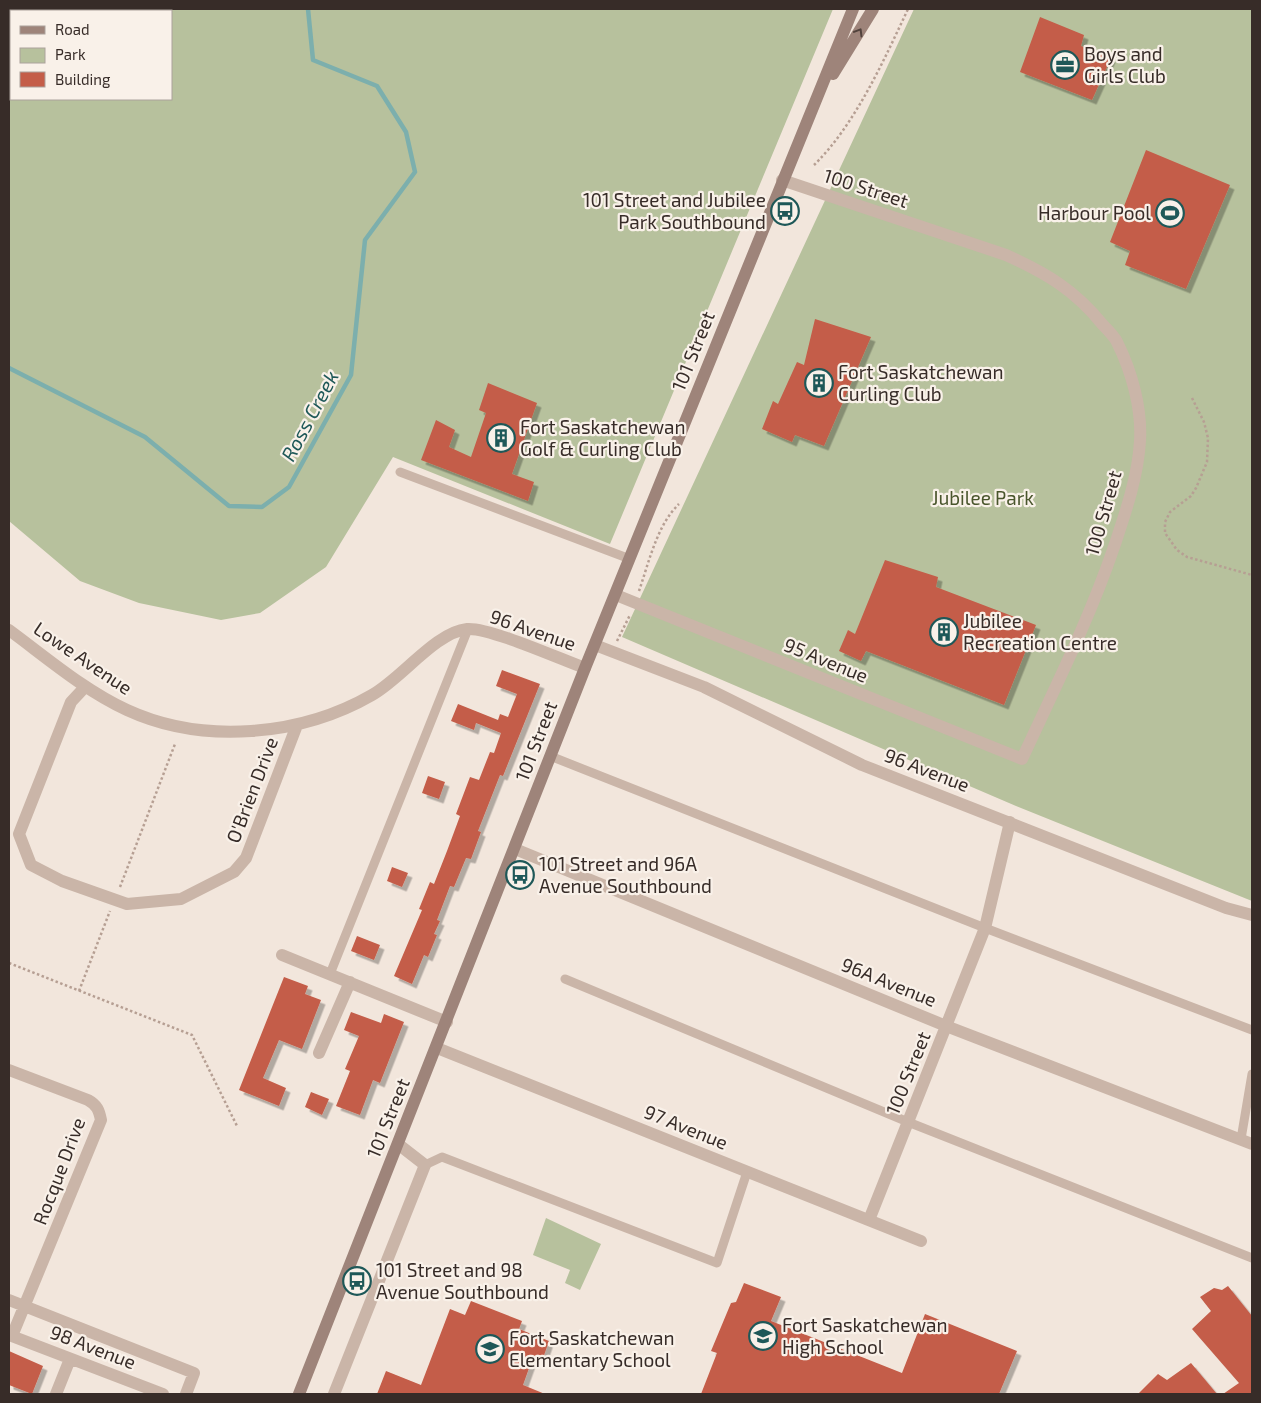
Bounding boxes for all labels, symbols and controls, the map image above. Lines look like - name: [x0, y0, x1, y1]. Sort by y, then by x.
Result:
- legend: [10, 10, 172, 100]
- text: Road: [55, 20, 90, 38]
- one-way arrow: [852, 29, 862, 38]
- place label: Boys and Girls Club: [1084, 42, 1166, 87]
- text: Park: [55, 45, 86, 63]
- office icon: Boys and Girls Club: [1050, 50, 1080, 80]
- text: Building: [55, 70, 111, 88]
- street label: 100 Street: [821, 163, 911, 212]
- place label: 101 Street and Jubilee Park Southbound: [583, 188, 766, 233]
- bus stop icon: 101 Street and Jubilee Park Southbound: [770, 196, 800, 226]
- sports icon: Harbour Pool: [1155, 198, 1185, 228]
- place label: Harbour Pool: [1038, 201, 1151, 224]
- street label: 101 Street: [666, 308, 719, 394]
- place label: Fort Saskatchewan Curling Club: [838, 360, 1004, 405]
- water label: Ross Creek: [275, 366, 343, 465]
- building icon: Fort Saskatchewan Curling Club: [804, 368, 834, 398]
- place label: Fort Saskatchewan Golf & Curling Club: [520, 415, 686, 460]
- building icon: Fort Saskatchewan Golf & Curling Club: [486, 423, 516, 453]
- street label: 100 Street: [1079, 468, 1126, 558]
- park label: Jubilee Park: [932, 486, 1034, 509]
- street label: 96 Avenue: [487, 604, 579, 655]
- place label: Jubilee Recreation Centre: [963, 609, 1117, 654]
- street label: Lowe Avenue: [30, 616, 137, 699]
- building icon: Jubilee Recreation Centre: [929, 617, 959, 647]
- street label: 95 Avenue: [781, 632, 872, 687]
- street label: 101 Street: [510, 698, 561, 784]
- street label: O'Brien Drive: [221, 734, 282, 846]
- street label: 96 Avenue: [881, 743, 973, 796]
- place label: 101 Street and 96A Avenue Southbound: [539, 852, 712, 897]
- bus stop icon: 101 Street and 96A Avenue Southbound: [505, 860, 535, 890]
- street label: 96A Avenue: [838, 952, 940, 1011]
- street label: 100 Street: [880, 1028, 935, 1118]
- street label: 101 Street: [361, 1075, 414, 1161]
- street label: 97 Avenue: [641, 1099, 731, 1154]
- street label: Rocque Drive: [28, 1114, 89, 1228]
- place label: 101 Street and 98 Avenue Southbound: [376, 1258, 549, 1303]
- bus stop icon: 101 Street and 98 Avenue Southbound: [342, 1266, 372, 1296]
- place label: Fort Saskatchewan High School: [782, 1313, 948, 1358]
- street label: 98 Avenue: [47, 1320, 139, 1373]
- school or university icon: Fort Saskatchewan High School: [748, 1321, 778, 1351]
- place label: Fort Saskatchewan Elementary School: [509, 1326, 675, 1371]
- school or university icon: Fort Saskatchewan Elementary School: [475, 1334, 505, 1364]

